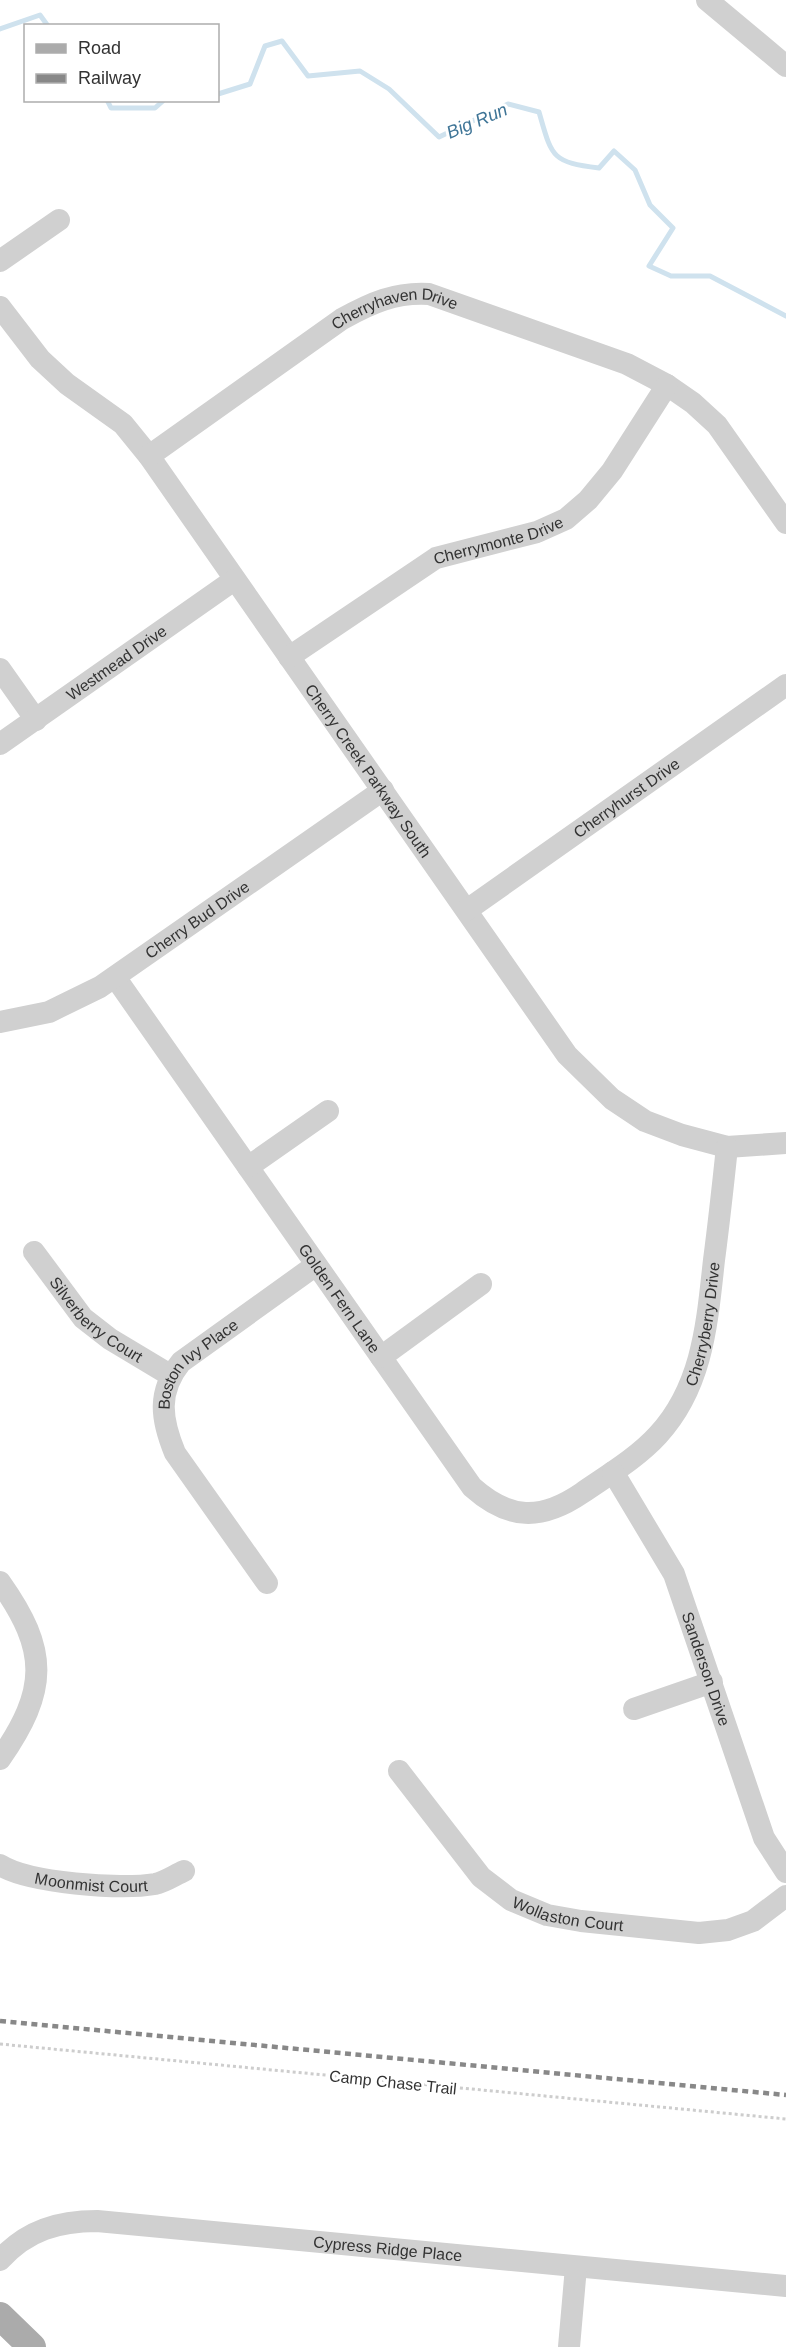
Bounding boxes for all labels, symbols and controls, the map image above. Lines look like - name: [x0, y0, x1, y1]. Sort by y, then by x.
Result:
- legend: [24, 24, 219, 102]
- text: Road: [78, 38, 121, 58]
- text: Railway: [78, 68, 141, 88]
- water label: Big Run: [444, 99, 510, 143]
- street label: Cherryhaven Drive: [328, 286, 460, 333]
- street label: Cherrymonte Drive: [432, 513, 566, 567]
- street label: Westmead Drive: [63, 622, 170, 704]
- street label: Cherry Creek Parkway South: [302, 681, 434, 861]
- street label: Cherryhurst Drive: [570, 755, 683, 841]
- street label: Cherry Bud Drive: [142, 878, 253, 962]
- street label: Golden Fern Lane: [295, 1241, 383, 1356]
- street label: Cherryberry Drive: [682, 1261, 723, 1389]
- street label: Silverberry Court: [46, 1274, 146, 1366]
- street label: Boston Ivy Place: [156, 1316, 241, 1410]
- street label: Sanderson Drive: [679, 1610, 733, 1728]
- street label: Moonmist Court: [33, 1869, 149, 1895]
- street label: Wollaston Court: [510, 1894, 625, 1934]
- street label: Camp Chase Trail: [328, 2067, 458, 2098]
- street label: Cypress Ridge Place: [312, 2233, 463, 2264]

